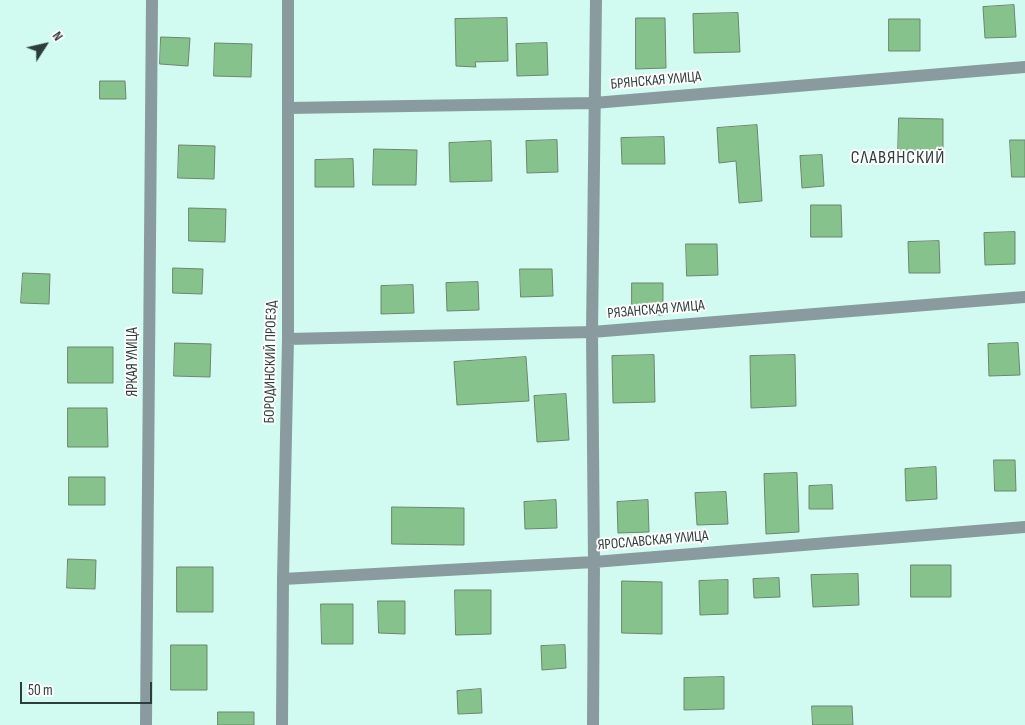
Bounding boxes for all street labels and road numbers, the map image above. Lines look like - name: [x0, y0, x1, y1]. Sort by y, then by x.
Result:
- street label: БРЯНСКАЯ УЛИЦА: [610, 68, 702, 94]
- street label: РЯЗАНСКАЯ УЛИЦА: [607, 297, 705, 323]
- street label: БОРОДИНСКИЙ ПРОЕЗД: [261, 300, 281, 424]
- street label: ЯРКАЯ УЛИЦА: [124, 327, 142, 397]
- street label: ЯРОСЛАВСКАЯ УЛИЦА: [597, 527, 709, 555]

